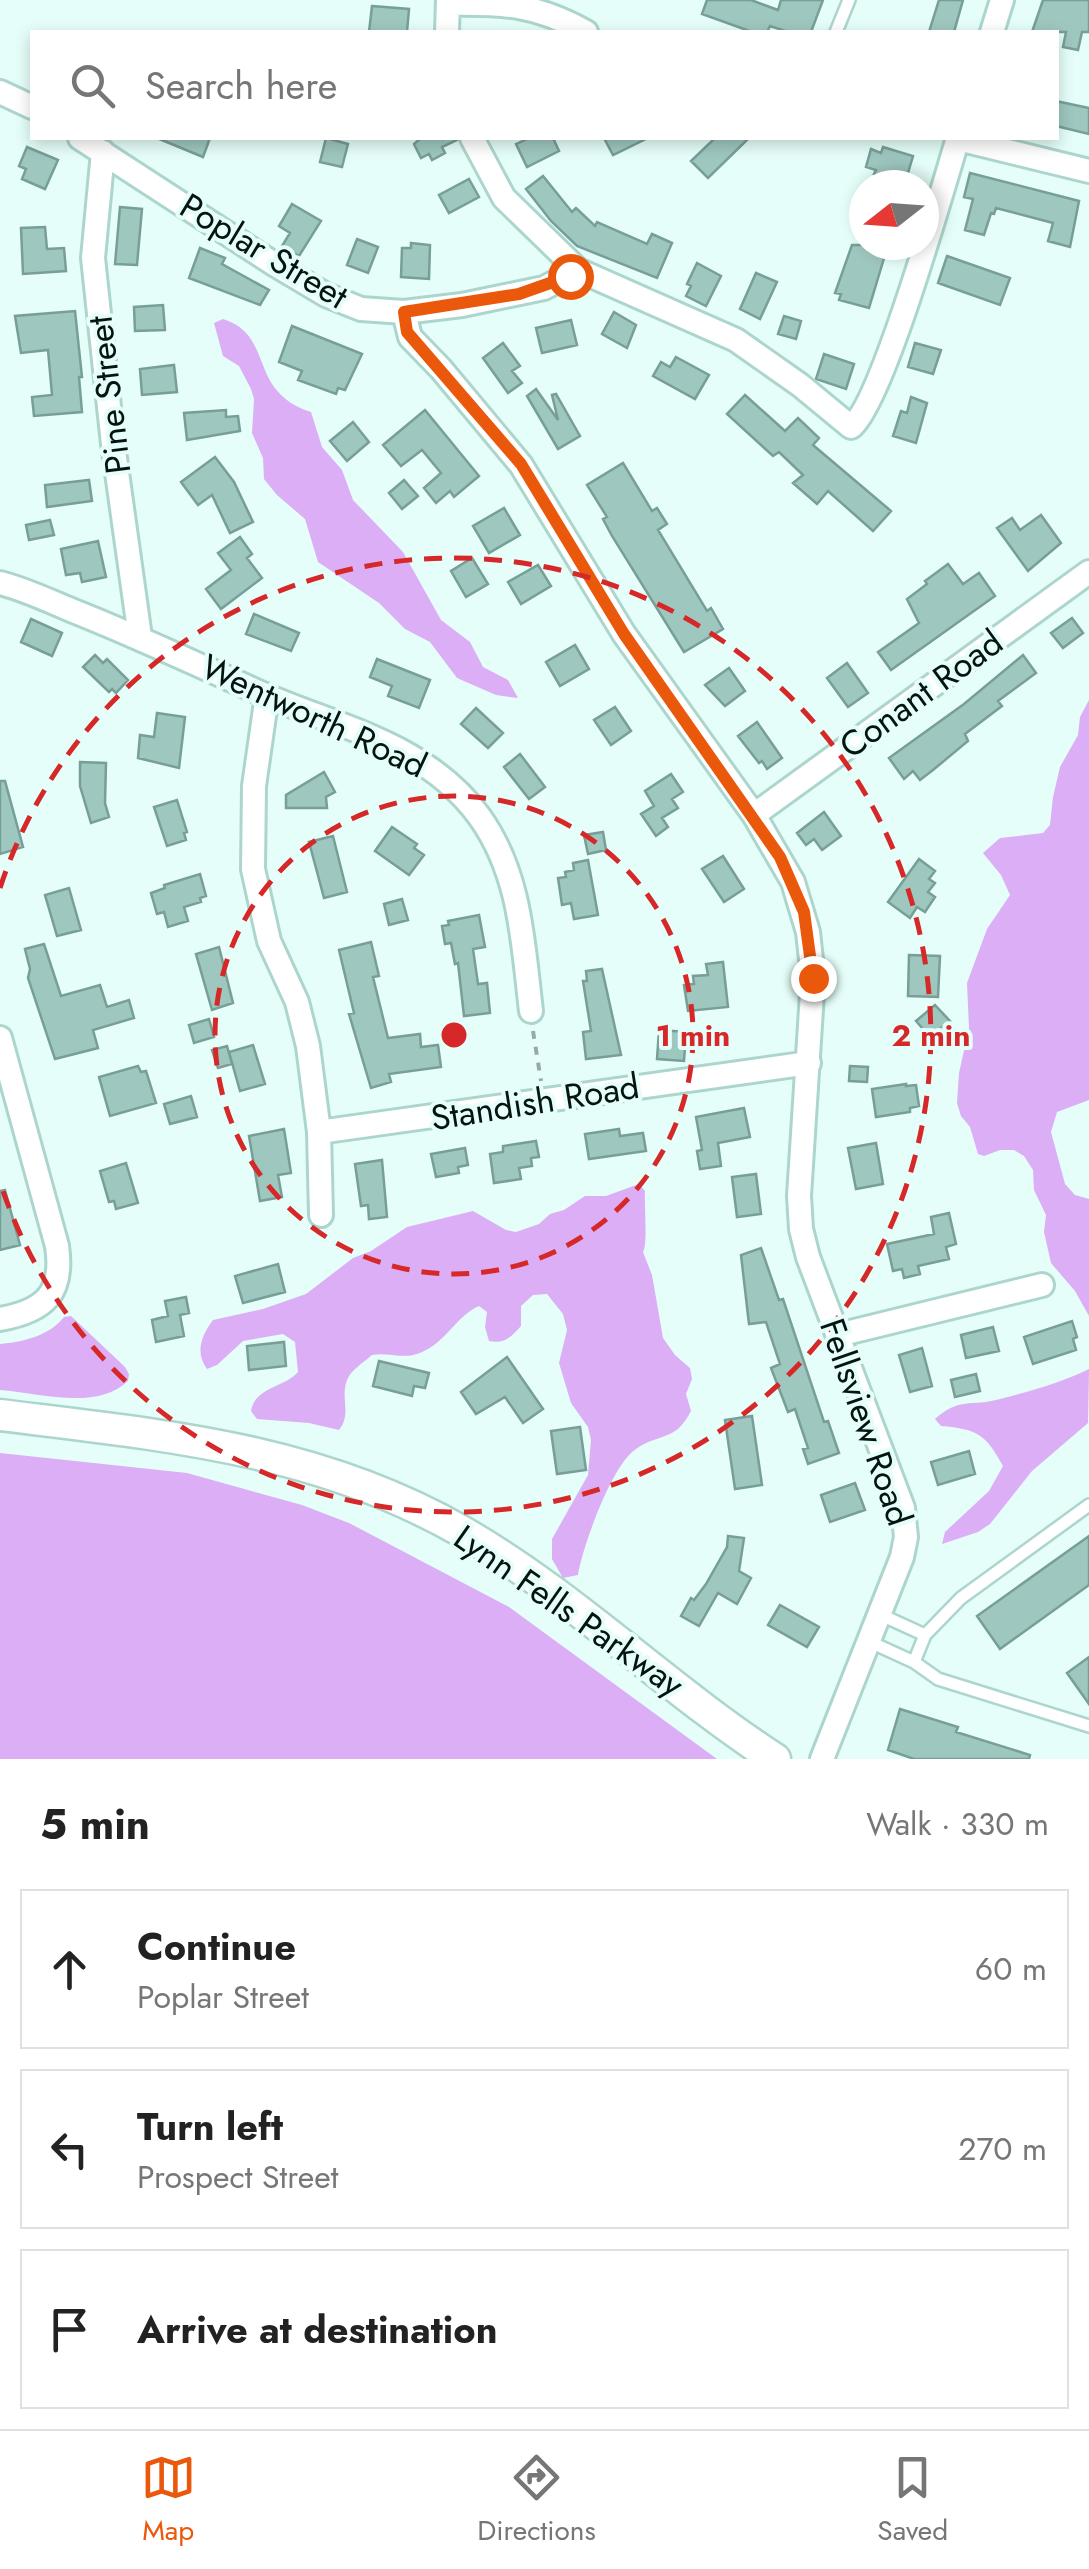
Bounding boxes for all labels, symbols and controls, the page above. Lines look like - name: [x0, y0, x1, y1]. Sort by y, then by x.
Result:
- search box: [30, 30, 1059, 140]
- icon: search: [65, 58, 120, 113]
- text: Search here: [145, 58, 337, 113]
- north arrow: [849, 170, 939, 260]
- street label: Poplar Street: [171, 181, 358, 321]
- route start: [548, 254, 594, 300]
- street label: Pine Street: [74, 313, 143, 477]
- street label: Conant Road: [829, 618, 1013, 770]
- street label: Wentworth Road: [193, 642, 435, 790]
- route end: [791, 956, 837, 1002]
- text: 1 min: [656, 1014, 730, 1057]
- text: 2 min: [892, 1014, 970, 1057]
- centre of rings: [436, 1017, 472, 1053]
- street label: Standish Road: [427, 1061, 643, 1143]
- street label: Fellsview Road: [807, 1312, 925, 1532]
- street label: Lynn Fells Parkway: [444, 1513, 695, 1709]
- text: 5 min: [40, 1794, 150, 1855]
- text: Walk · 330 m: [866, 1801, 1049, 1847]
- text: Continue: [137, 1919, 296, 1974]
- icon: ahead: [42, 1942, 97, 1997]
- text: 60 m: [975, 1946, 1047, 1992]
- text: Poplar Street: [137, 1974, 309, 2020]
- text: Turn left: [137, 2099, 283, 2154]
- icon: left: [42, 2122, 97, 2177]
- text: 270 m: [958, 2126, 1047, 2172]
- text: Prospect Street: [137, 2154, 338, 2200]
- icon: arrive: [42, 2302, 97, 2357]
- text: Arrive at destination: [137, 2302, 498, 2357]
- tab: Map: [141, 2450, 196, 2551]
- tab: Directions: [477, 2450, 596, 2551]
- tab: Saved: [877, 2450, 948, 2551]

